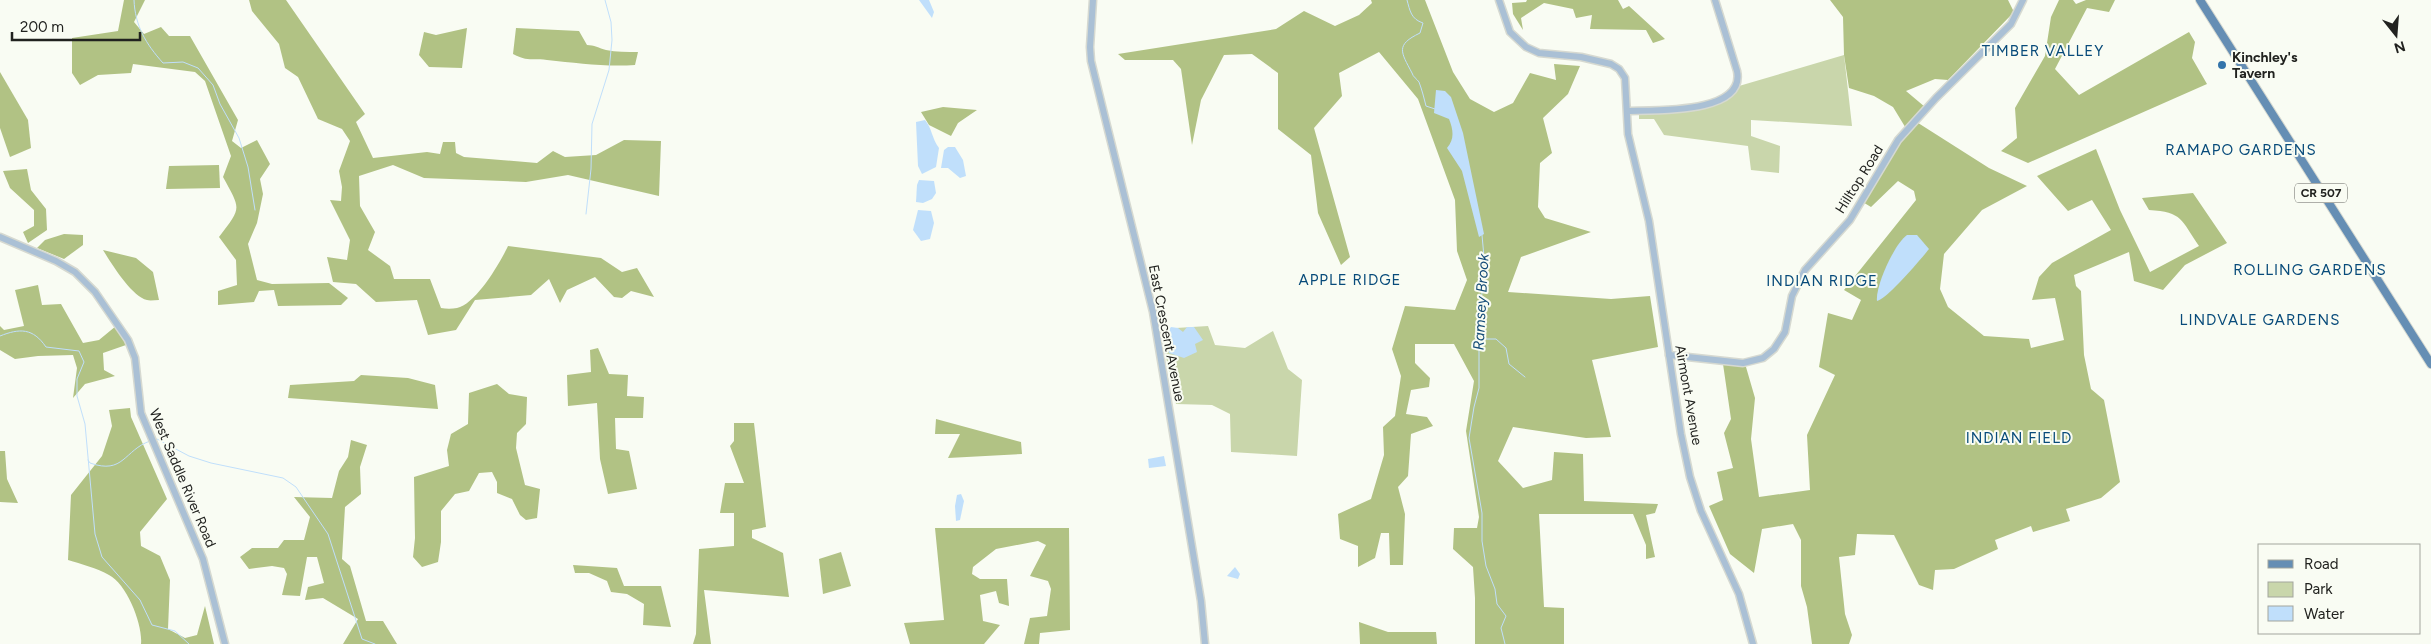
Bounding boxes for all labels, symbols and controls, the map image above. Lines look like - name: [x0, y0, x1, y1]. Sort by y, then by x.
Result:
- scale bar: [12, 10, 140, 42]
- north arrow: [2371, 10, 2421, 60]
- text: 200 m: [20, 18, 64, 36]
- text: N: [2392, 37, 2407, 57]
- district label: TIMBER VALLEY: [1982, 42, 2104, 60]
- place label: Kinchley's Tavern: [2232, 49, 2298, 82]
- marker: Kinchley's Tavern: [2216, 59, 2228, 71]
- district label: RAMAPO GARDENS: [2165, 141, 2317, 159]
- street label: Hilltop Road: [1832, 142, 1887, 217]
- road number: CR 507: [2295, 184, 2347, 202]
- water label: Ramsey Brook: [1469, 253, 1493, 351]
- district label: ROLLING GARDENS: [2233, 261, 2387, 279]
- street label: East Crescent Avenue: [1145, 263, 1188, 403]
- district label: APPLE RIDGE: [1299, 271, 1401, 289]
- district label: INDIAN RIDGE: [1766, 272, 1878, 290]
- district label: LINDVALE GARDENS: [2180, 311, 2340, 329]
- street label: Airmont Avenue: [1671, 344, 1706, 447]
- street label: West Saddle River Road: [146, 406, 220, 550]
- district label: INDIAN FIELD: [1966, 429, 2072, 447]
- legend: [2258, 544, 2421, 634]
- text: Road: [2304, 555, 2339, 573]
- text: Park: [2304, 580, 2333, 598]
- text: Water: [2304, 605, 2344, 623]

